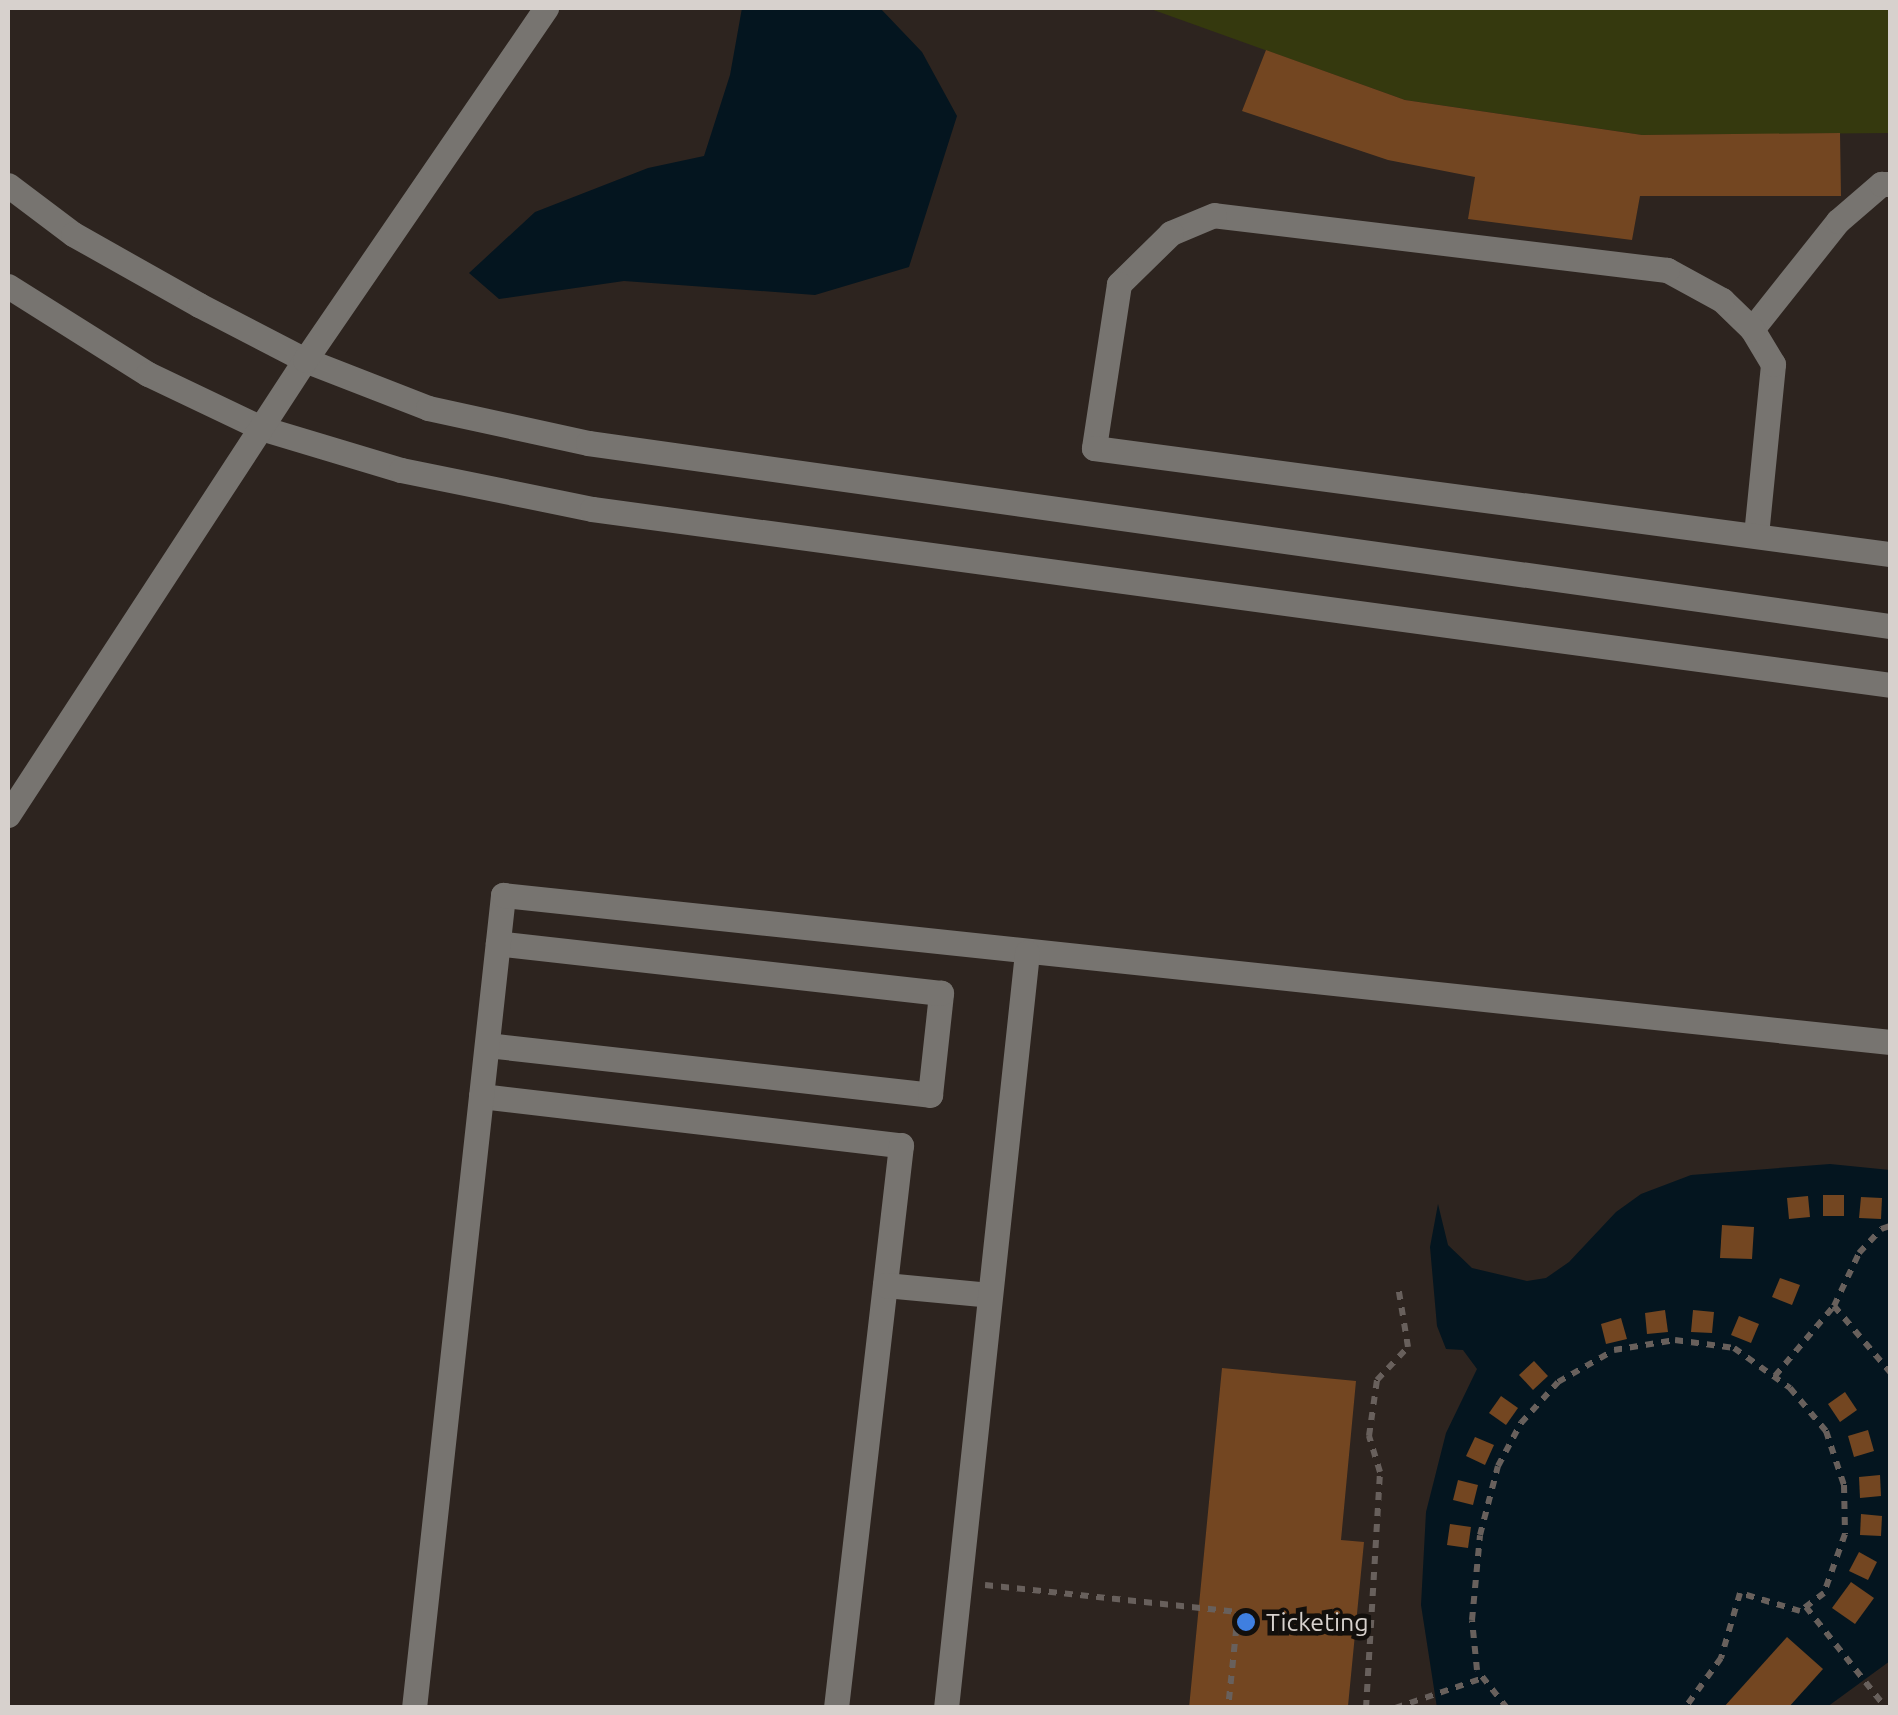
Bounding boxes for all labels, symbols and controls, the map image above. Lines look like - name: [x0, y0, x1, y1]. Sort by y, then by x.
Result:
- place label: Ticketing: [1266, 1607, 1369, 1637]
- marker: Ticketing: [1235, 1611, 1257, 1633]

